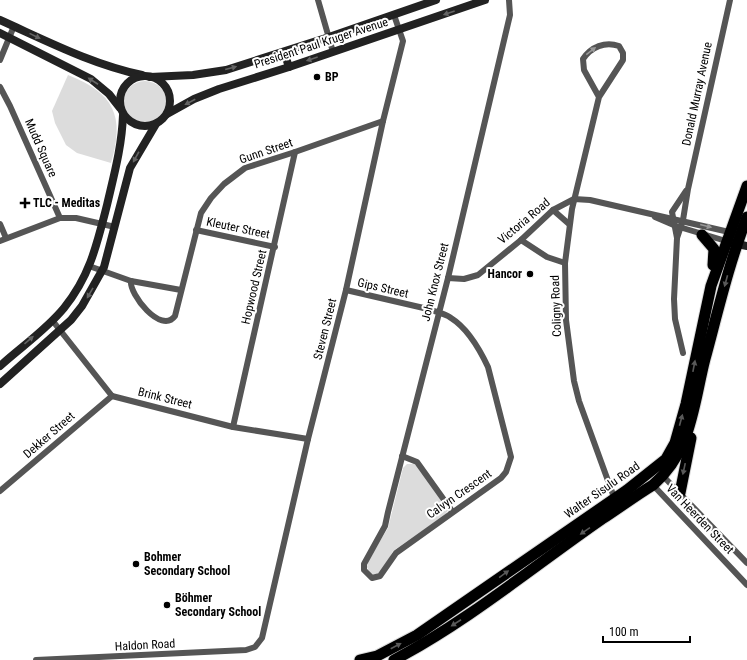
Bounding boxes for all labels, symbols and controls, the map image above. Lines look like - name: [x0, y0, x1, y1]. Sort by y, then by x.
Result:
- one-way arrow: [442, 10, 454, 16]
- street label: President Paul Kruger Avenue: [252, 15, 390, 71]
- one-way arrow: [30, 33, 41, 39]
- street label: Donald Murray Avenue: [679, 40, 715, 147]
- one-way arrow: [586, 47, 596, 55]
- one-way arrow: [306, 57, 318, 63]
- one-way arrow: [225, 65, 237, 71]
- place label: BP: [325, 70, 339, 84]
- marker: BP: [312, 72, 322, 82]
- one-way arrow: [88, 77, 99, 84]
- one-way arrow: [184, 99, 196, 105]
- street label: Mudd Square: [22, 117, 60, 180]
- street label: Gunn Street: [238, 135, 295, 167]
- one-way arrow: [132, 152, 139, 163]
- street label: Victoria Road: [495, 195, 553, 247]
- place label: TLC - Meditas: [33, 196, 101, 210]
- marker: TLC - Meditas: [20, 198, 30, 208]
- street label: Kleuter Street: [205, 214, 271, 242]
- one-way arrow: [700, 223, 712, 229]
- street label: John Knox Street: [418, 241, 452, 323]
- street label: Hopwood Street: [239, 248, 269, 326]
- place label: Hancor: [488, 267, 522, 281]
- marker: Hancor: [525, 269, 535, 279]
- one-way arrow: [722, 274, 728, 287]
- street label: Gips Street: [356, 275, 410, 301]
- street label: Coligny Road: [548, 275, 564, 337]
- one-way arrow: [86, 287, 93, 298]
- street label: Steven Street: [311, 296, 339, 361]
- one-way arrow: [24, 335, 35, 344]
- one-way arrow: [691, 360, 697, 372]
- street label: Brink Street: [137, 385, 194, 412]
- street label: Dekker Street: [21, 409, 78, 461]
- one-way arrow: [678, 414, 684, 426]
- street label: Walter Sisulu Road: [562, 459, 642, 521]
- one-way arrow: [680, 463, 686, 475]
- street label: Calvyn Crescent: [424, 466, 494, 522]
- street label: Van Heerden Street: [663, 481, 737, 557]
- one-way arrow: [579, 528, 590, 535]
- place label: Bohmer Secondary School: [144, 550, 230, 578]
- marker: Bohmer Secondary School: [131, 559, 141, 569]
- one-way arrow: [499, 570, 510, 578]
- place label: Böhmer Secondary School: [175, 591, 261, 619]
- marker: Böhmer Secondary School: [162, 600, 172, 610]
- scale bar: [603, 618, 690, 644]
- one-way arrow: [450, 619, 461, 626]
- text: 100 m: [609, 625, 639, 639]
- street label: Haldon Road: [114, 636, 176, 654]
- one-way arrow: [391, 643, 402, 649]

